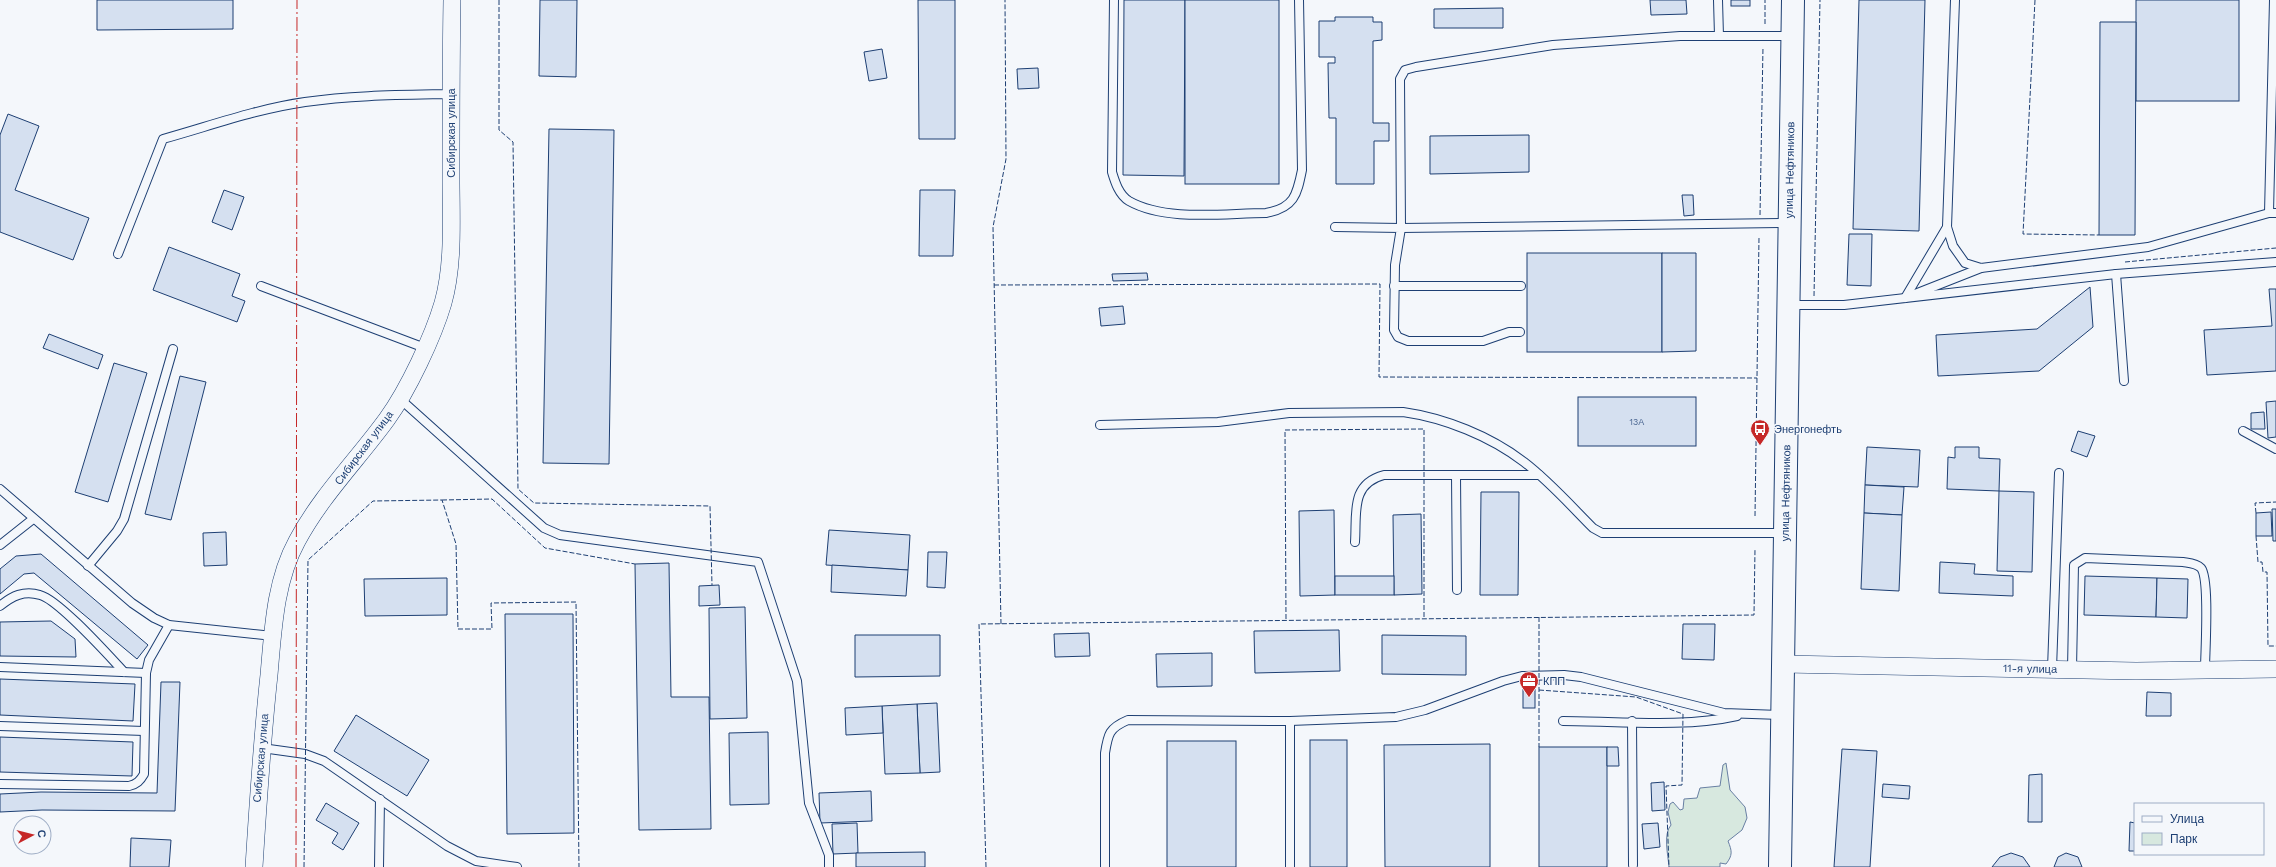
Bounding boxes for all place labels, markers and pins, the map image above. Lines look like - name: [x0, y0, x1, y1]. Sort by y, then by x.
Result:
- bus stop icon: Энергонефть: [1749, 418, 1771, 446]
- place label: Энергонефть: [1774, 423, 1842, 436]
- office icon: КПП: [1518, 670, 1540, 698]
- place label: КПП: [1543, 675, 1565, 688]

